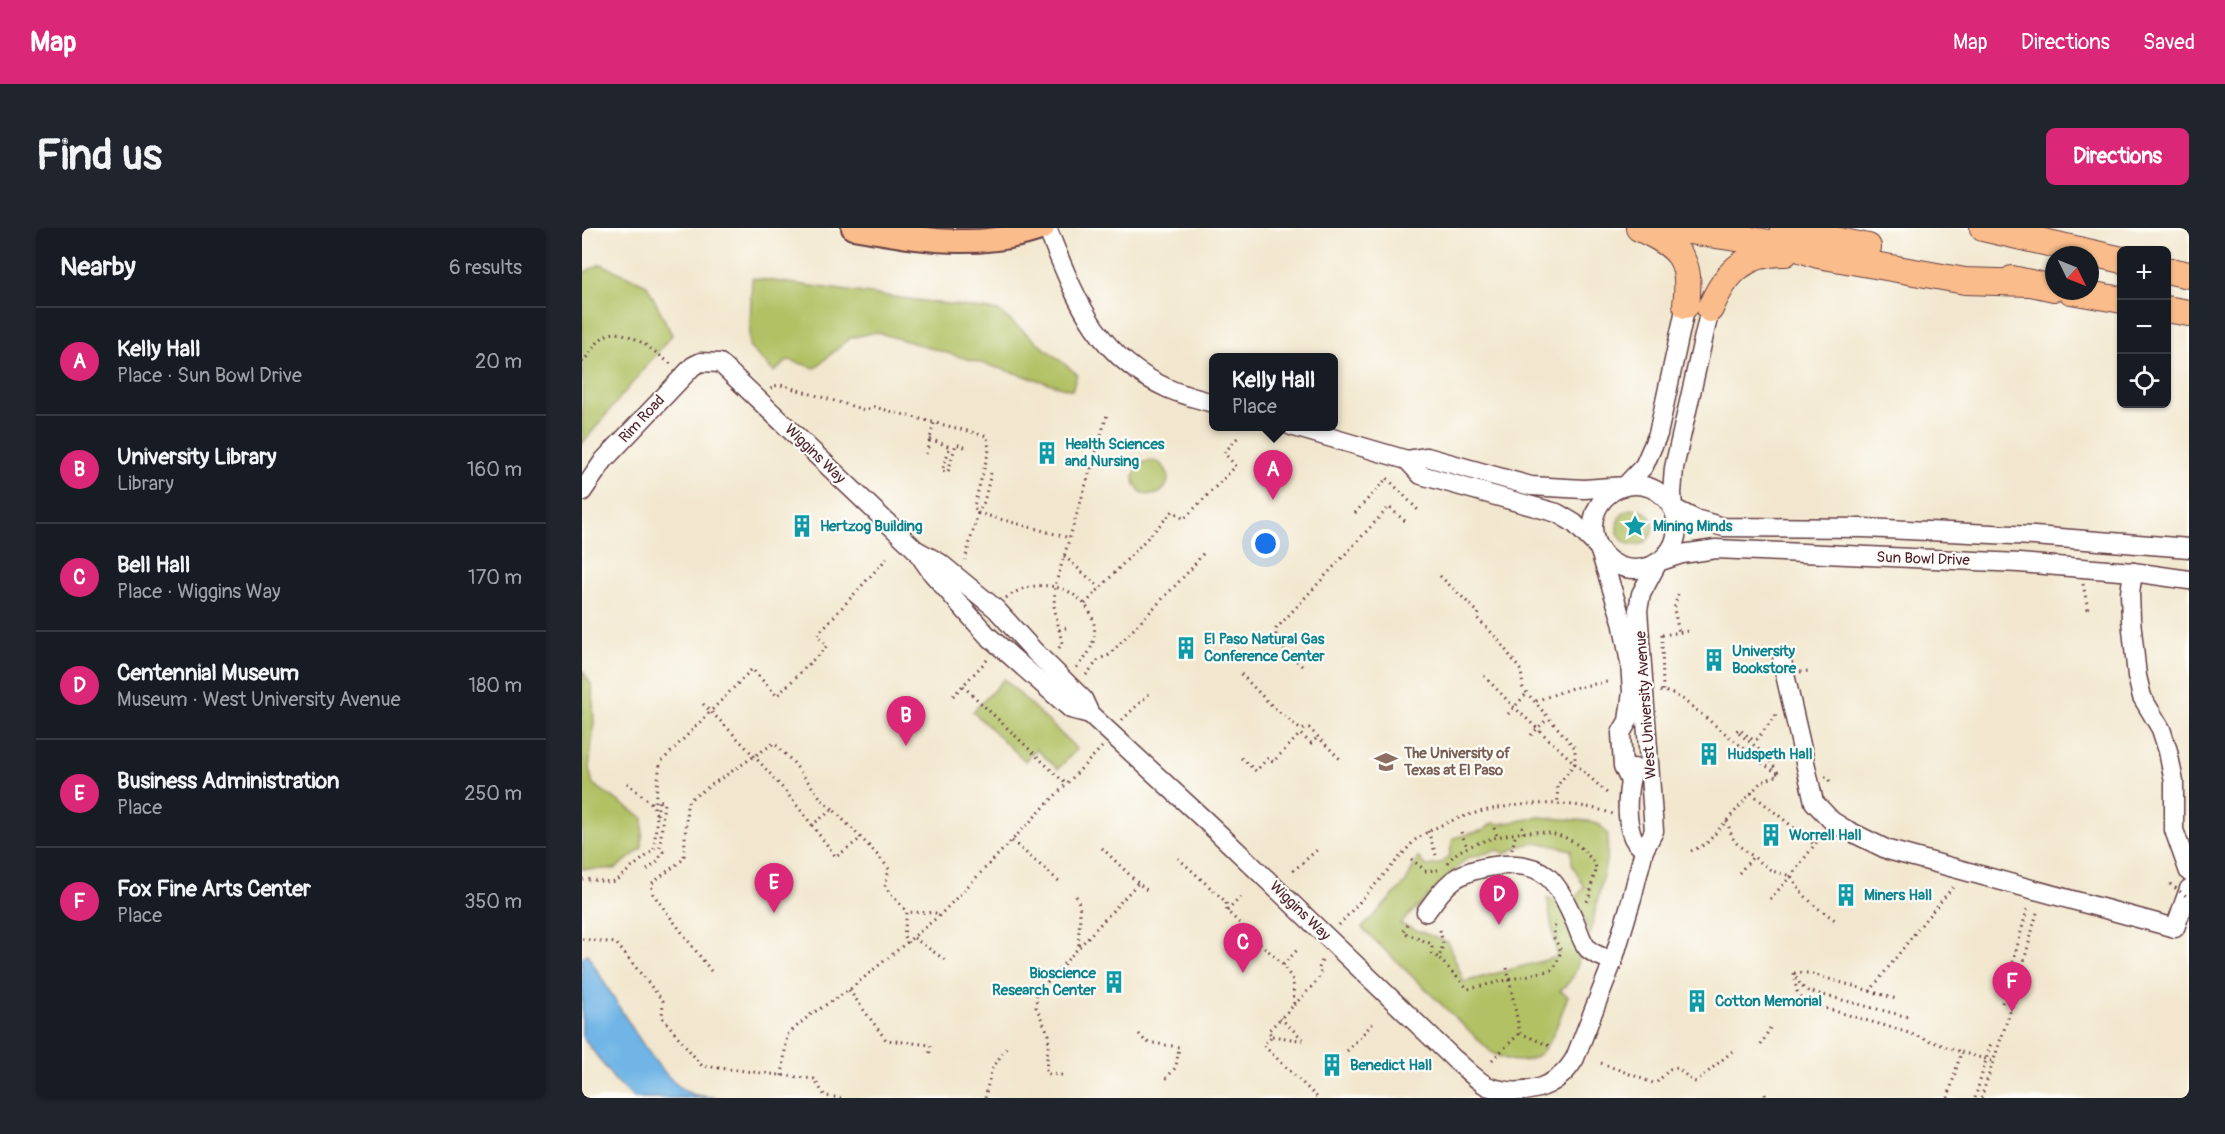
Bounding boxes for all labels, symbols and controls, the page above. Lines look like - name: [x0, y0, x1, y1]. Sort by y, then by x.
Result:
- text: Map: [30, 25, 76, 60]
- text: Map: [1953, 29, 1988, 56]
- text: Directions: [2021, 29, 2110, 56]
- text: Saved: [2143, 29, 2195, 56]
- button: Directions: [2046, 128, 2189, 185]
- text: Find us: [36, 130, 162, 182]
- north arrow: [2045, 246, 2099, 300]
- map controls: [2117, 246, 2171, 408]
- button: +: [2117, 246, 2171, 300]
- text: Nearby: [60, 251, 136, 283]
- text: 6 results: [449, 255, 522, 280]
- button: −: [2117, 300, 2171, 354]
- text: Kelly Hall: [117, 335, 200, 363]
- text: A: [73, 349, 86, 374]
- text: 20 m: [475, 349, 522, 374]
- popup: [1209, 353, 1338, 431]
- button: locate: [2117, 354, 2171, 408]
- text: Place · Sun Bowl Drive: [117, 363, 302, 388]
- text: Kelly Hall: [1232, 366, 1315, 394]
- street label: Rim Road: [615, 391, 669, 447]
- text: Place: [1232, 394, 1277, 419]
- street label: Wiggins Way: [781, 420, 850, 488]
- place label: Health Sciences and Nursing: [1065, 435, 1165, 471]
- building icon: Health Sciences and Nursing: [1034, 440, 1060, 466]
- text: University Library: [117, 443, 276, 471]
- pin: A: [1254, 450, 1292, 500]
- text: B: [74, 457, 85, 482]
- text: 160 m: [467, 457, 522, 482]
- text: Library: [117, 471, 174, 496]
- building icon: Hertzog Building: [789, 513, 815, 539]
- place icon: Mining Minds: [1622, 513, 1648, 539]
- place label: Hertzog Building: [820, 517, 923, 536]
- place label: Mining Minds: [1653, 517, 1733, 536]
- your location: [1251, 529, 1280, 558]
- street label: Sun Bowl Drive: [1876, 548, 1971, 570]
- text: Bell Hall: [117, 551, 190, 579]
- text: C: [73, 565, 86, 590]
- text: 170 m: [468, 565, 522, 590]
- text: Place · Wiggins Way: [117, 579, 281, 604]
- place label: El Paso Natural Gas Conference Center: [1204, 630, 1325, 666]
- street label: West University Avenue: [1631, 630, 1661, 780]
- building icon: El Paso Natural Gas Conference Center: [1173, 635, 1199, 661]
- place label: University Bookstore: [1732, 642, 1797, 678]
- building icon: University Bookstore: [1701, 647, 1727, 673]
- text: Centennial Museum: [117, 659, 299, 687]
- text: D: [73, 673, 86, 698]
- text: 180 m: [468, 673, 522, 698]
- text: Museum · West University Avenue: [117, 687, 401, 712]
- pin: B: [886, 696, 926, 746]
- building icon: Hudspeth Hall: [1696, 741, 1722, 767]
- place label: The University of Texas at El Paso: [1403, 744, 1511, 780]
- place label: Hudspeth Hall: [1727, 745, 1813, 764]
- school or university icon: The University of Texas at El Paso: [1373, 749, 1399, 775]
- text: Business Administration: [117, 767, 339, 795]
- text: E: [74, 781, 85, 806]
- text: 250 m: [464, 781, 522, 806]
- text: Place: [117, 795, 162, 820]
- building icon: Worrell Hall: [1758, 822, 1784, 848]
- place label: Worrell Hall: [1789, 826, 1862, 845]
- pin: E: [754, 864, 794, 913]
- text: Fox Fine Arts Center: [117, 875, 311, 903]
- pin: D: [1480, 876, 1518, 925]
- street label: Wiggins Way: [1266, 877, 1335, 945]
- building icon: Miners Hall: [1833, 882, 1859, 908]
- place label: Miners Hall: [1864, 886, 1932, 905]
- text: F: [73, 889, 86, 914]
- text: 350 m: [464, 889, 522, 914]
- text: Place: [117, 903, 162, 928]
- pin: C: [1224, 924, 1262, 973]
- pin: F: [1992, 962, 2032, 1012]
- place label: Bioscience Research Center: [992, 964, 1097, 1000]
- building icon: Bioscience Research Center: [1101, 969, 1127, 995]
- building icon: Cotton Memorial: [1684, 988, 1710, 1014]
- place label: Cotton Memorial: [1715, 992, 1822, 1011]
- building icon: Benedict Hall: [1319, 1052, 1345, 1078]
- place label: Benedict Hall: [1350, 1056, 1432, 1075]

